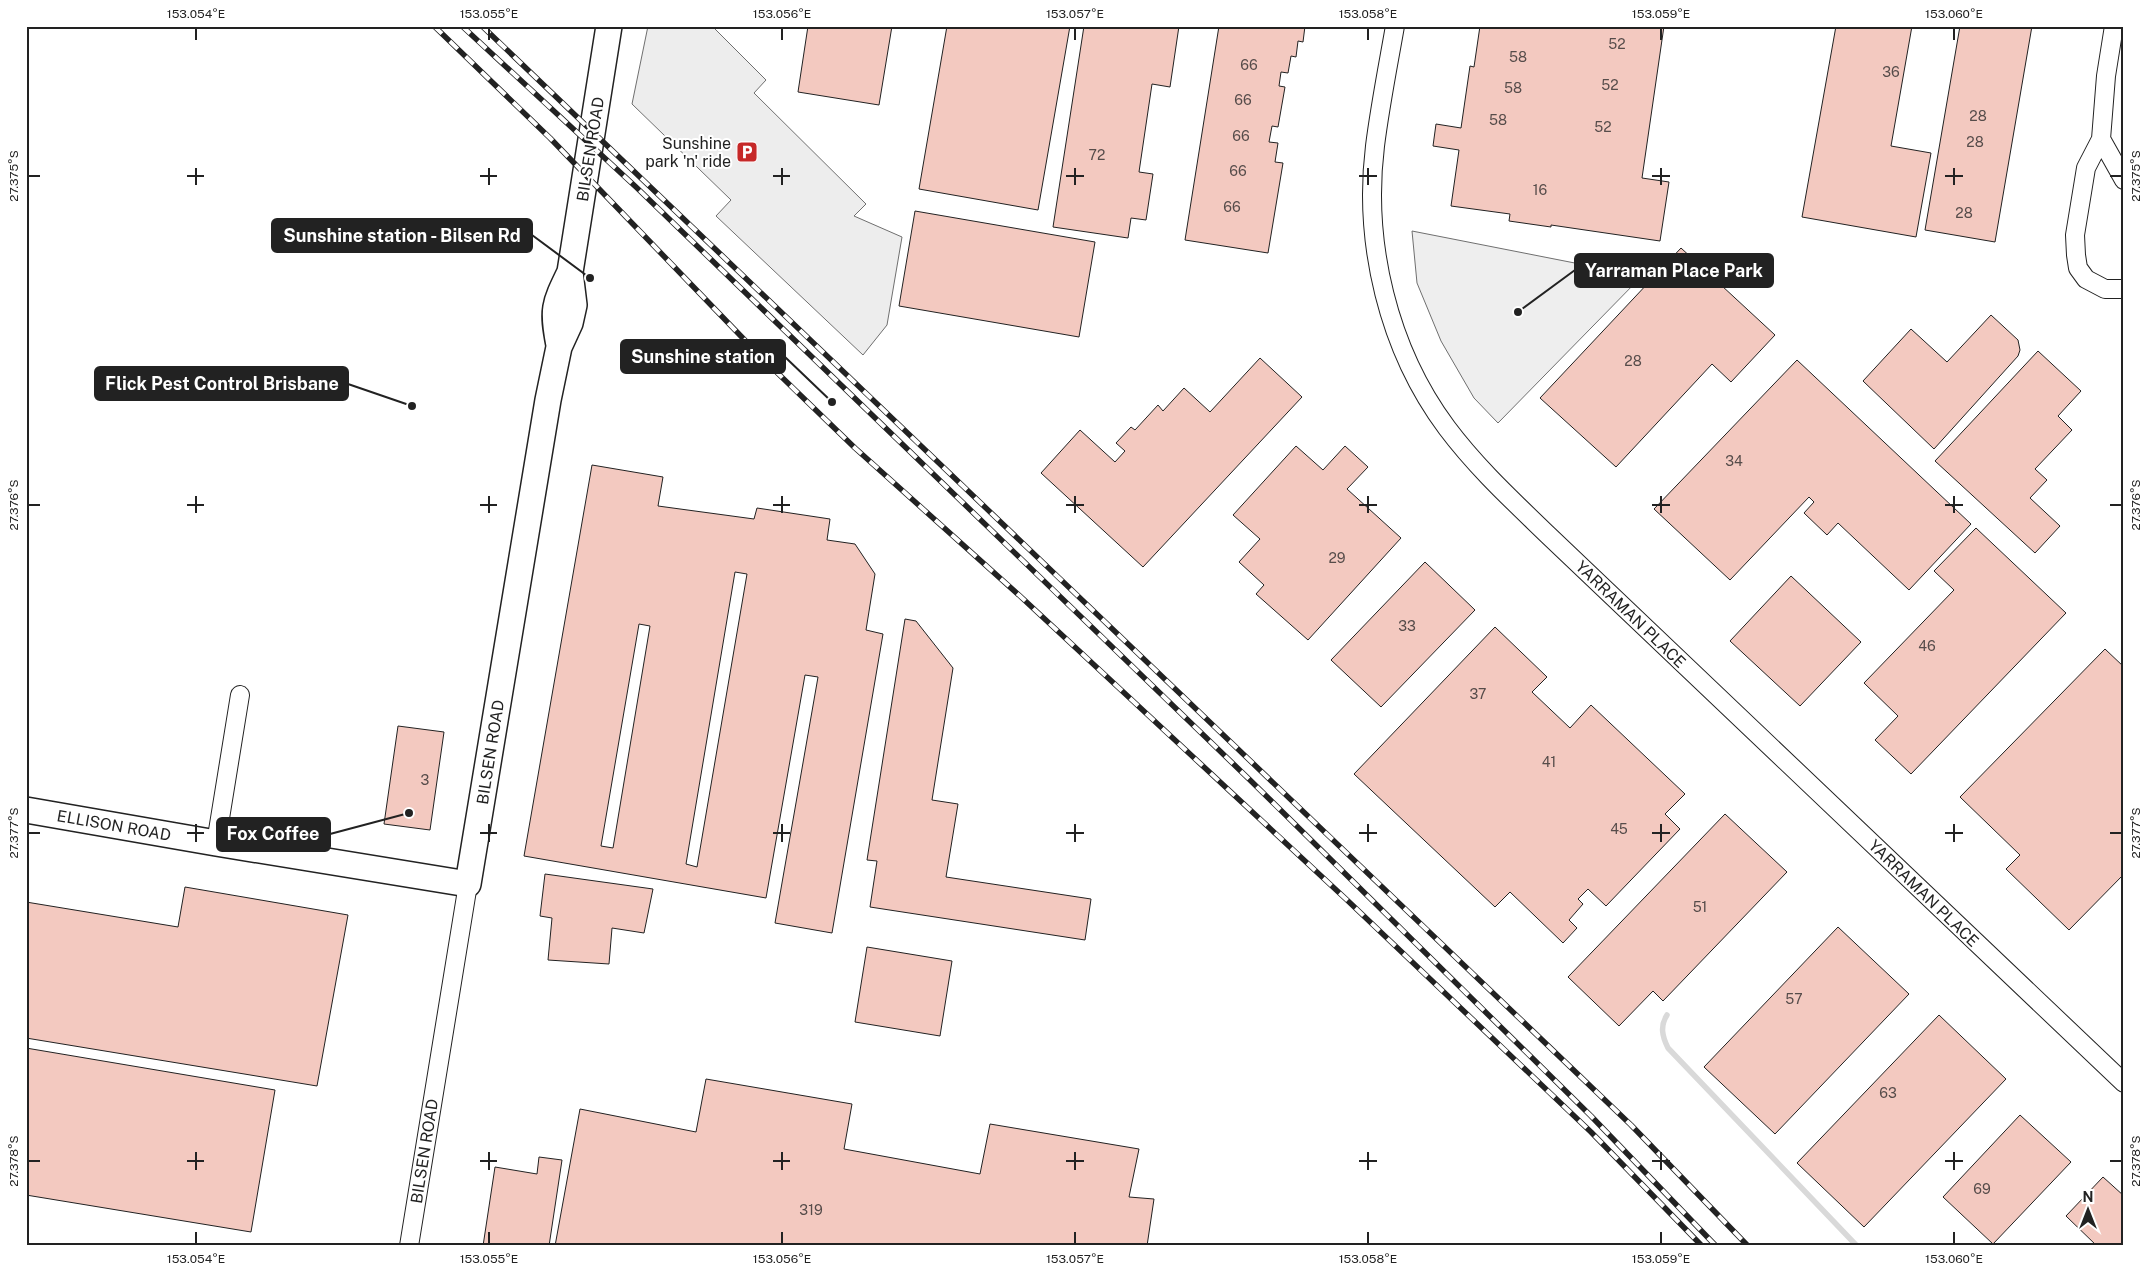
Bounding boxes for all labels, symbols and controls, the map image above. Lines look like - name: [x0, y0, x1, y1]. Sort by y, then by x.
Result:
- text: 153.054°E: [167, 7, 225, 21]
- text: 153.055°E: [460, 7, 518, 21]
- text: 153.056°E: [753, 7, 811, 21]
- text: 153.057°E: [1046, 7, 1104, 21]
- text: 153.058°E: [1339, 7, 1397, 21]
- text: 153.059°E: [1632, 7, 1690, 21]
- text: 153.060°E: [1925, 7, 1983, 21]
- house number: 52: [1608, 36, 1626, 52]
- house number: 58: [1509, 49, 1527, 65]
- house number: 66: [1240, 57, 1258, 73]
- house number: 36: [1882, 64, 1900, 80]
- house number: 52: [1601, 77, 1619, 93]
- house number: 58: [1504, 80, 1522, 96]
- house number: 66: [1234, 92, 1252, 108]
- street label: BILSEN ROAD: [573, 95, 608, 203]
- house number: 28: [1969, 108, 1987, 124]
- house number: 58: [1489, 112, 1507, 128]
- house number: 52: [1594, 119, 1612, 135]
- house number: 66: [1232, 128, 1250, 144]
- place label: Sunshine park 'n' ride: [645, 134, 731, 171]
- house number: 28: [1966, 134, 1984, 150]
- parking icon: Sunshine park 'n' ride: [735, 140, 759, 164]
- house number: 72: [1089, 147, 1105, 163]
- text: 27.375°S: [7, 150, 21, 202]
- text: 27.375°S: [2129, 150, 2143, 202]
- house number: 66: [1229, 163, 1247, 179]
- house number: 16: [1533, 182, 1547, 198]
- house number: 66: [1223, 199, 1241, 215]
- house number: 28: [1955, 205, 1973, 221]
- callout: Sunshine station - Bilsen Rd: [272, 219, 532, 252]
- text: Sunshine station - Bilsen Rd: [283, 225, 521, 246]
- callout: Yarraman Place Park: [1575, 254, 1773, 287]
- text: Yarraman Place Park: [1585, 260, 1764, 281]
- callout: Sunshine station: [621, 340, 785, 373]
- text: Sunshine station: [631, 346, 775, 367]
- house number: 28: [1624, 353, 1642, 369]
- callout: Flick Pest Control Brisbane: [95, 367, 348, 400]
- text: Flick Pest Control Brisbane: [105, 373, 339, 394]
- house number: 34: [1725, 453, 1743, 469]
- text: 27.376°S: [7, 480, 21, 531]
- text: 27.376°S: [2129, 480, 2143, 531]
- house number: 29: [1328, 550, 1346, 566]
- street label: YARRAMAN PLACE: [1572, 557, 1690, 672]
- house number: 33: [1398, 618, 1416, 634]
- house number: 46: [1918, 638, 1936, 654]
- house number: 37: [1470, 686, 1486, 702]
- street label: BILSEN ROAD: [473, 698, 508, 806]
- house number: 41: [1542, 754, 1556, 770]
- house number: 3: [421, 772, 430, 788]
- street label: ELLISON ROAD: [55, 806, 172, 845]
- text: 27.377°S: [7, 807, 21, 859]
- text: 27.377°S: [2129, 807, 2143, 859]
- callout: Fox Coffee: [217, 818, 330, 851]
- house number: 45: [1610, 821, 1628, 837]
- text: Fox Coffee: [227, 823, 319, 844]
- street label: YARRAMAN PLACE: [1865, 836, 1983, 951]
- house number: 51: [1693, 899, 1707, 915]
- house number: 57: [1785, 991, 1803, 1007]
- house number: 63: [1879, 1085, 1897, 1101]
- street label: BILSEN ROAD: [407, 1097, 442, 1205]
- text: 27.378°S: [7, 1135, 21, 1187]
- text: 27.378°S: [2129, 1135, 2143, 1187]
- house number: 69: [1973, 1181, 1991, 1197]
- north arrow: [2062, 1184, 2112, 1234]
- text: N: [2083, 1189, 2093, 1205]
- house number: 319: [799, 1202, 823, 1218]
- text: 153.054°E: [167, 1252, 225, 1266]
- text: 153.055°E: [460, 1252, 518, 1266]
- text: 153.056°E: [753, 1252, 811, 1266]
- text: 153.057°E: [1046, 1252, 1104, 1266]
- text: 153.058°E: [1339, 1252, 1397, 1266]
- text: 153.059°E: [1632, 1252, 1690, 1266]
- text: 153.060°E: [1925, 1252, 1983, 1266]

